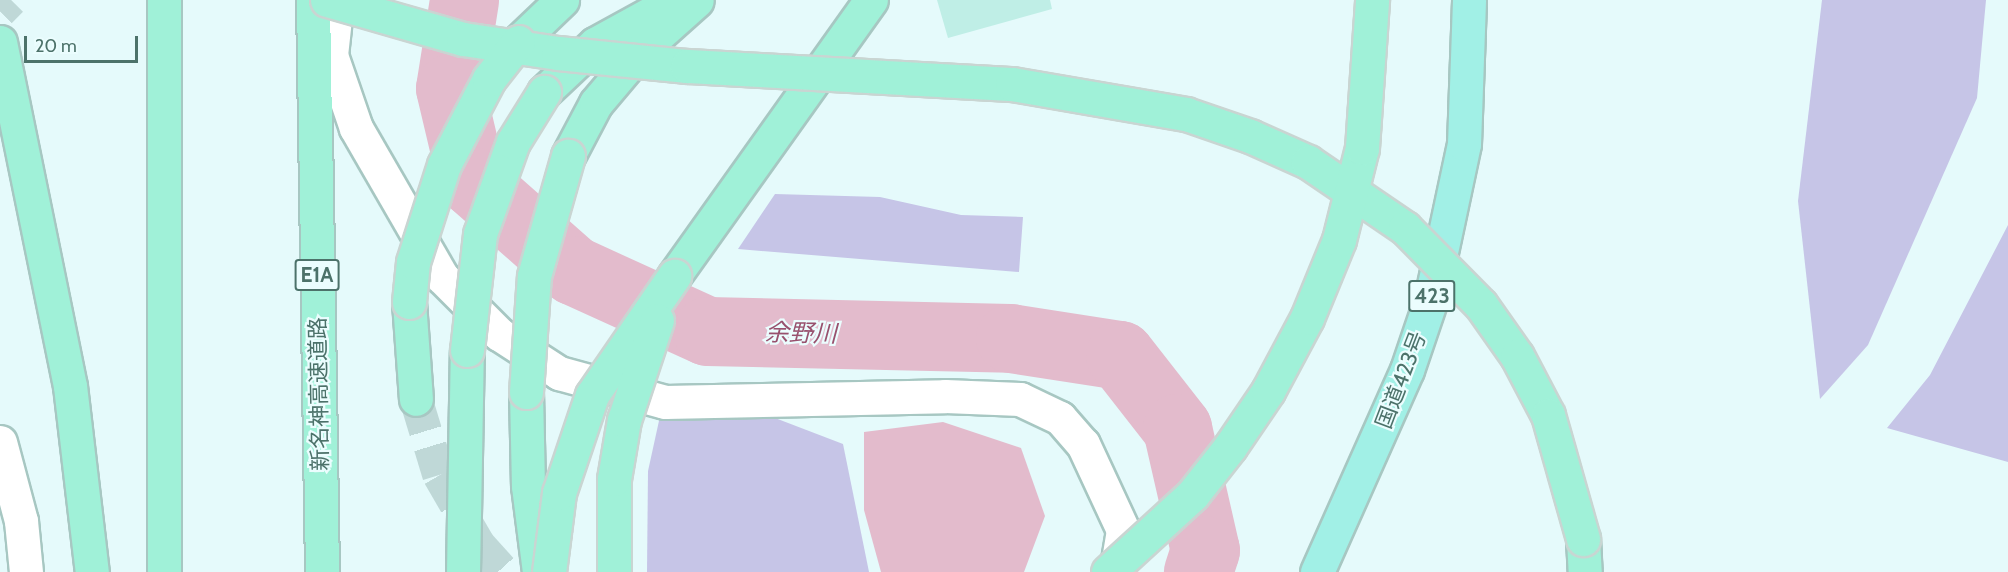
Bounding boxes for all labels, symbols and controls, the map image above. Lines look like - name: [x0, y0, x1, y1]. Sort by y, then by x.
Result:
- scale bar: [27, 24, 141, 62]
- text: 20 m: [35, 35, 77, 57]
- road number: E1A: [294, 257, 340, 293]
- road number: 423: [1408, 278, 1456, 314]
- street label: 新名神高速道路: [304, 317, 334, 471]
- water label: 余野川: [765, 318, 837, 348]
- street label: 国道423号: [1370, 328, 1432, 432]

